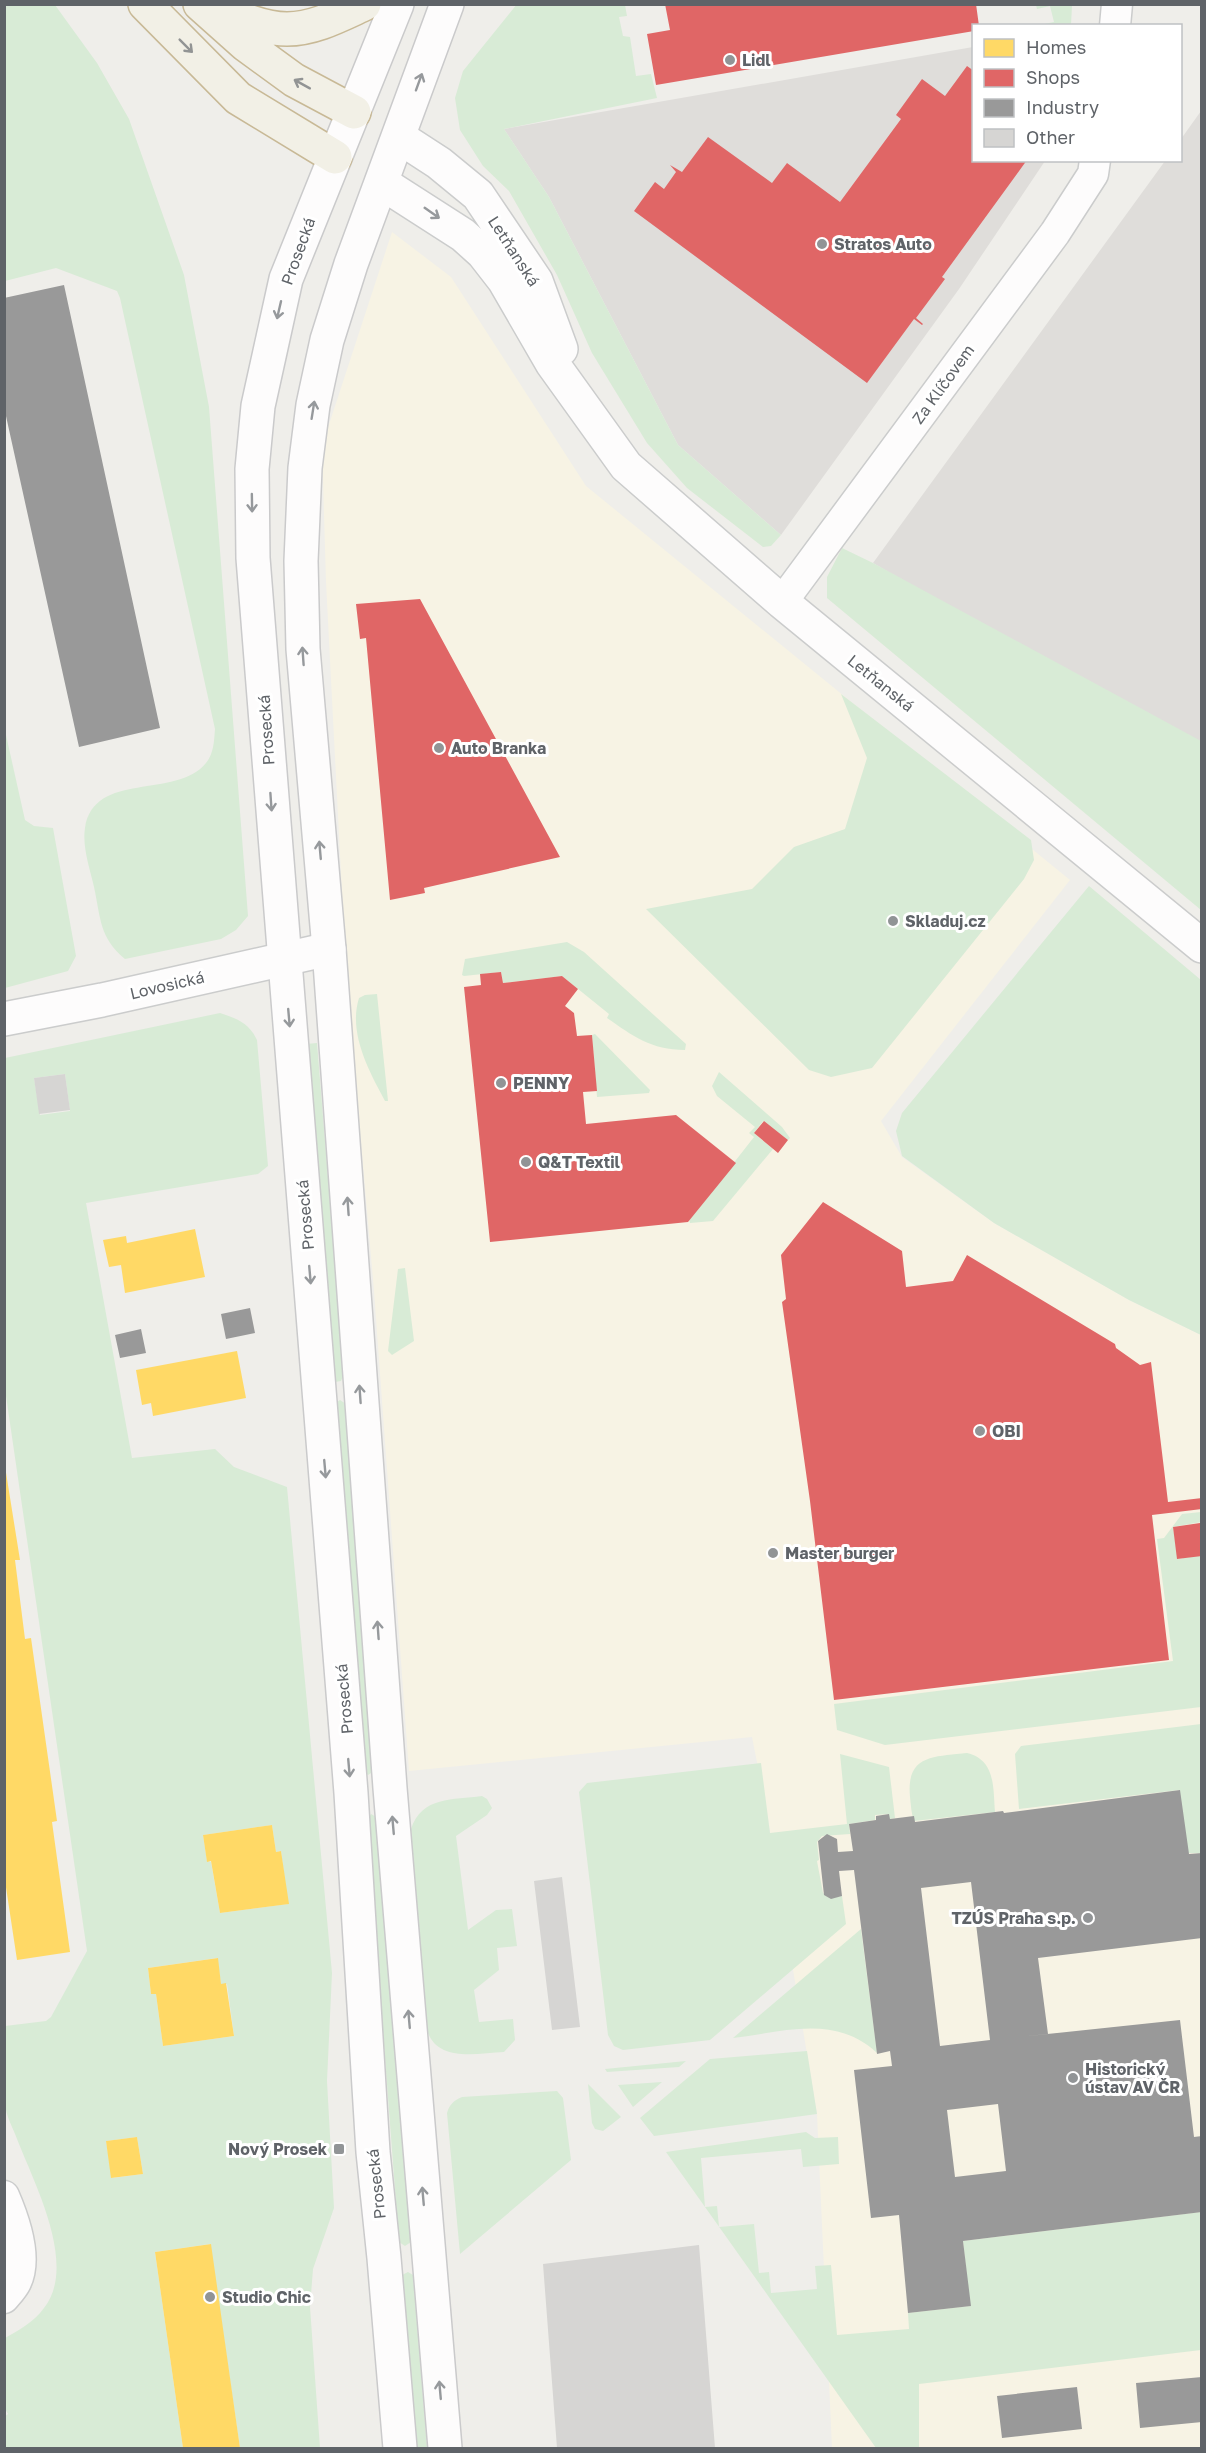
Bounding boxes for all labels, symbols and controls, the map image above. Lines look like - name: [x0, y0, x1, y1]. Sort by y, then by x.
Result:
- legend: [972, 24, 1182, 162]
- text: Homes: [1026, 36, 1086, 58]
- one-way arrow: [178, 38, 193, 53]
- place label: Lidl: [742, 50, 771, 70]
- marker: Lidl: [723, 53, 737, 67]
- text: Shops: [1026, 66, 1080, 88]
- one-way arrow: [414, 73, 425, 92]
- one-way arrow: [294, 78, 312, 89]
- text: Industry: [1026, 96, 1099, 118]
- text: Other: [1026, 126, 1075, 148]
- one-way arrow: [423, 207, 440, 219]
- street label: Letňanská: [484, 212, 544, 290]
- street label: Prosecká: [277, 214, 319, 288]
- place label: Stratos Auto: [834, 234, 932, 254]
- marker: Stratos Auto: [815, 237, 829, 251]
- one-way arrow: [272, 300, 284, 319]
- street label: Za Klíčovem: [908, 340, 978, 428]
- one-way arrow: [307, 401, 318, 420]
- one-way arrow: [246, 492, 258, 512]
- one-way arrow: [297, 646, 308, 666]
- street label: Letňanská: [844, 650, 918, 716]
- street label: Prosecká: [254, 694, 278, 766]
- place label: Auto Branka: [451, 738, 546, 758]
- marker: Auto Branka: [432, 741, 446, 755]
- one-way arrow: [266, 792, 277, 812]
- one-way arrow: [314, 840, 325, 860]
- place label: Skladuj.cz: [905, 911, 986, 931]
- marker: Skladuj.cz: [886, 914, 900, 928]
- street label: Lovosická: [128, 967, 206, 1003]
- one-way arrow: [284, 1007, 295, 1027]
- place label: PENNY: [513, 1073, 570, 1093]
- marker: PENNY: [494, 1076, 508, 1090]
- place label: Q&T Textil: [538, 1152, 621, 1172]
- marker: Q&T Textil: [519, 1155, 533, 1169]
- street label: Prosecká: [292, 1179, 318, 1251]
- one-way arrow: [343, 1197, 354, 1217]
- one-way arrow: [305, 1265, 316, 1285]
- one-way arrow: [354, 1385, 365, 1404]
- place label: OBI: [992, 1421, 1021, 1441]
- marker: OBI: [973, 1424, 987, 1438]
- one-way arrow: [320, 1459, 331, 1479]
- place label: Master burger: [785, 1543, 894, 1563]
- marker: Master burger: [766, 1546, 780, 1560]
- one-way arrow: [372, 1621, 383, 1641]
- street label: Prosecká: [331, 1663, 357, 1735]
- one-way arrow: [344, 1758, 355, 1778]
- one-way arrow: [387, 1815, 398, 1835]
- place label: TZÚS Praha s.p.: [951, 1908, 1076, 1928]
- marker: TZÚS Praha s.p.: [1081, 1911, 1095, 1925]
- one-way arrow: [403, 2010, 414, 2030]
- place label: Historický ústav AV ČR: [1085, 2059, 1180, 2097]
- marker: Historický ústav AV ČR: [1066, 2071, 1080, 2085]
- place label: Nový Prosek: [228, 2139, 328, 2159]
- marker: Nový Prosek: [332, 2142, 346, 2156]
- street label: Prosecká: [362, 2148, 390, 2220]
- one-way arrow: [418, 2186, 429, 2206]
- place label: Studio Chic: [222, 2287, 311, 2307]
- marker: Studio Chic: [203, 2290, 217, 2304]
- one-way arrow: [434, 2381, 445, 2401]

